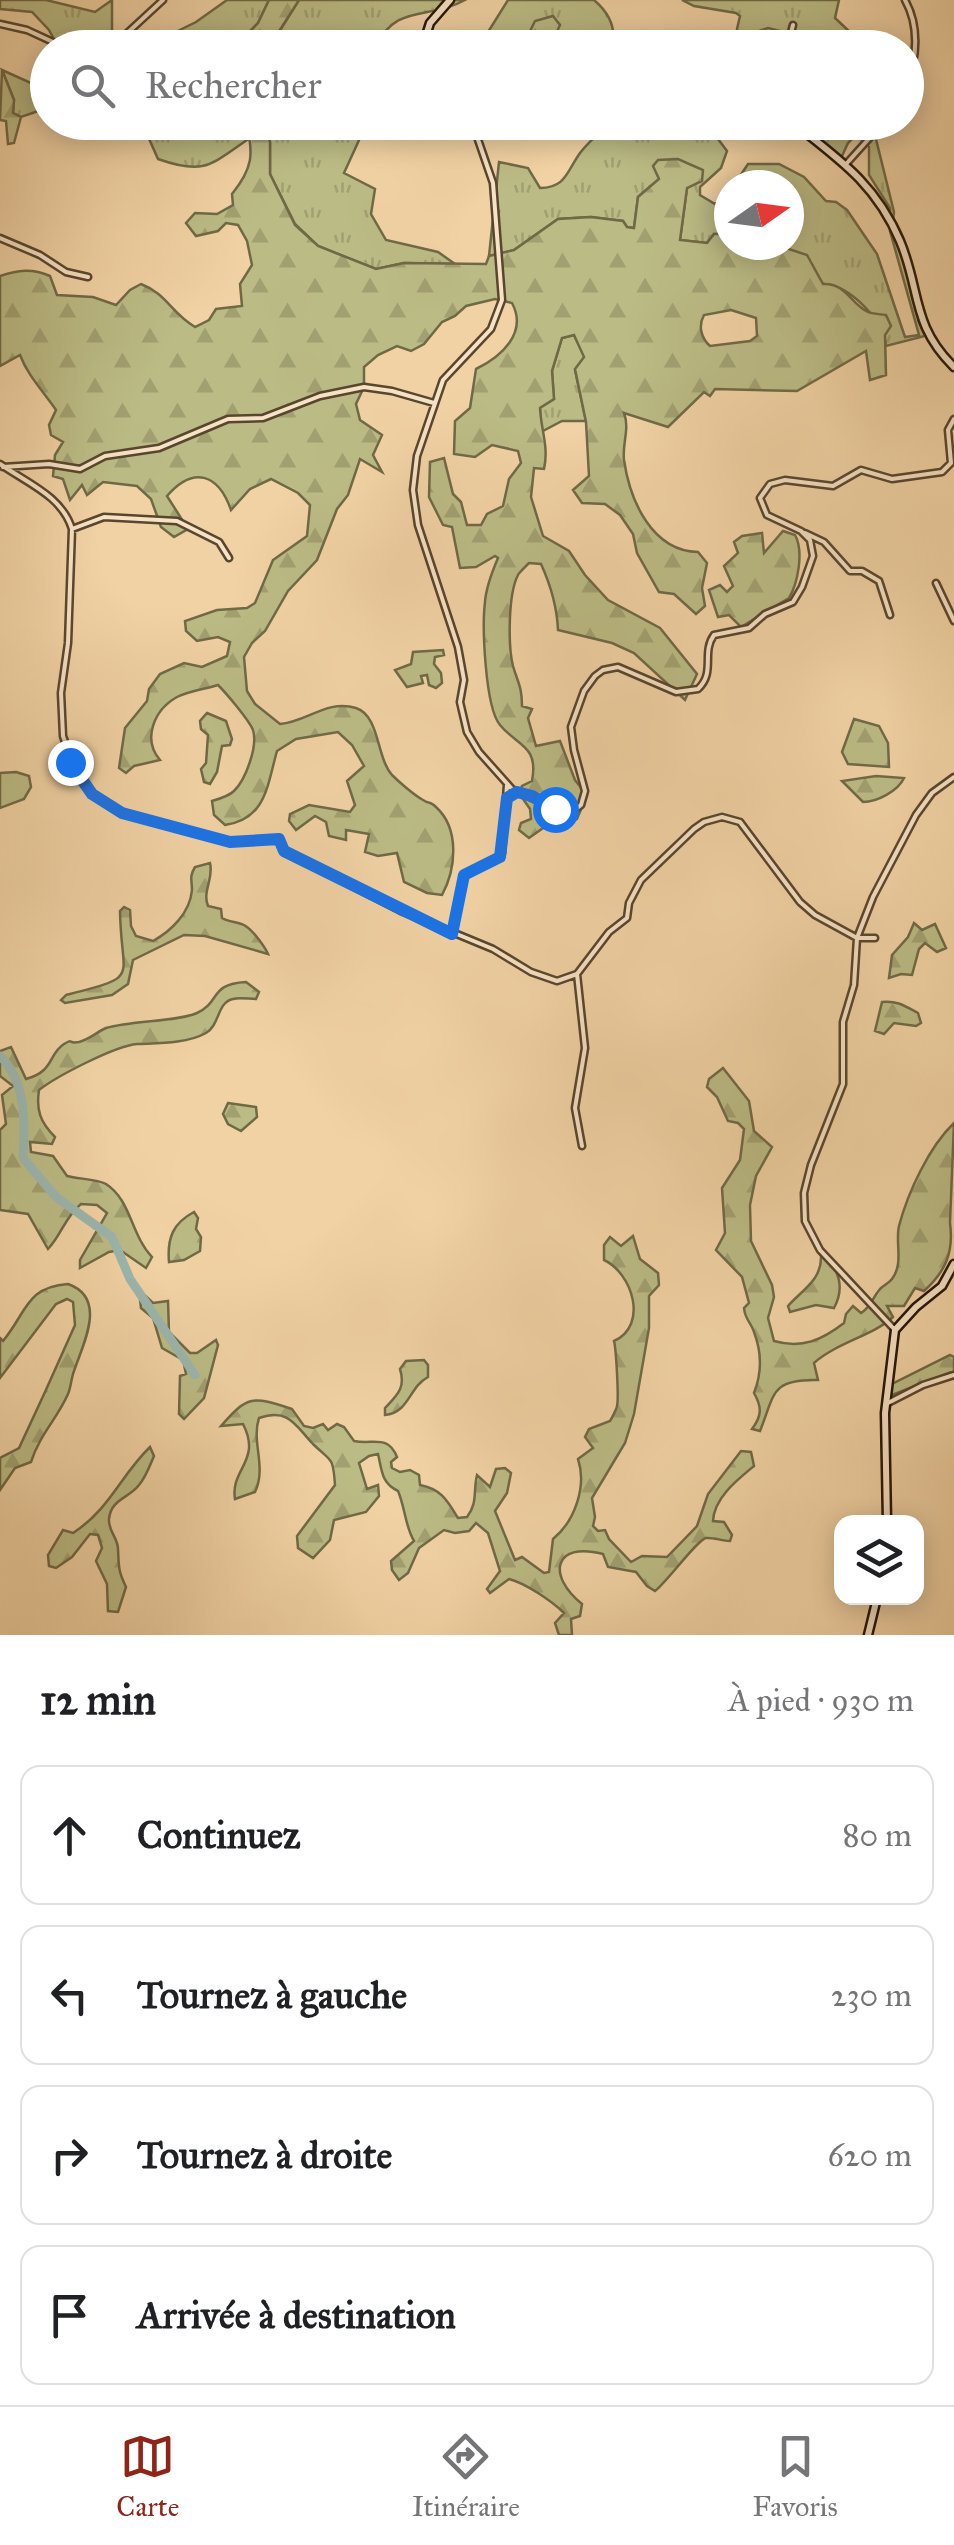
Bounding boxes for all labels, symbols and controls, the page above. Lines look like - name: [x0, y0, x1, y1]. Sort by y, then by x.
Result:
- search box: [30, 30, 924, 140]
- icon: search: [65, 58, 120, 113]
- text: Rechercher: [145, 62, 321, 108]
- north arrow: [714, 170, 804, 260]
- route end: [48, 740, 94, 786]
- route start: [533, 787, 579, 833]
- map controls: [834, 1515, 924, 1605]
- button: layers: [834, 1515, 924, 1605]
- text: 12 min: [40, 1674, 156, 1726]
- text: À pied · 930 m: [728, 1681, 914, 1720]
- icon: ahead: [42, 1808, 97, 1863]
- text: Continuez: [137, 1812, 301, 1858]
- text: 80 m: [843, 1816, 912, 1855]
- icon: left: [42, 1968, 97, 2023]
- text: Tournez à gauche: [137, 1972, 407, 2018]
- text: 230 m: [831, 1976, 912, 2015]
- icon: right: [42, 2128, 97, 2183]
- text: Tournez à droite: [137, 2132, 392, 2178]
- text: 620 m: [827, 2136, 912, 2175]
- icon: arrive: [42, 2288, 97, 2343]
- text: Arrivée à destination: [137, 2292, 456, 2338]
- tab: Carte: [116, 2429, 179, 2524]
- tab: Itinéraire: [412, 2429, 520, 2524]
- tab: Favoris: [753, 2429, 838, 2524]

